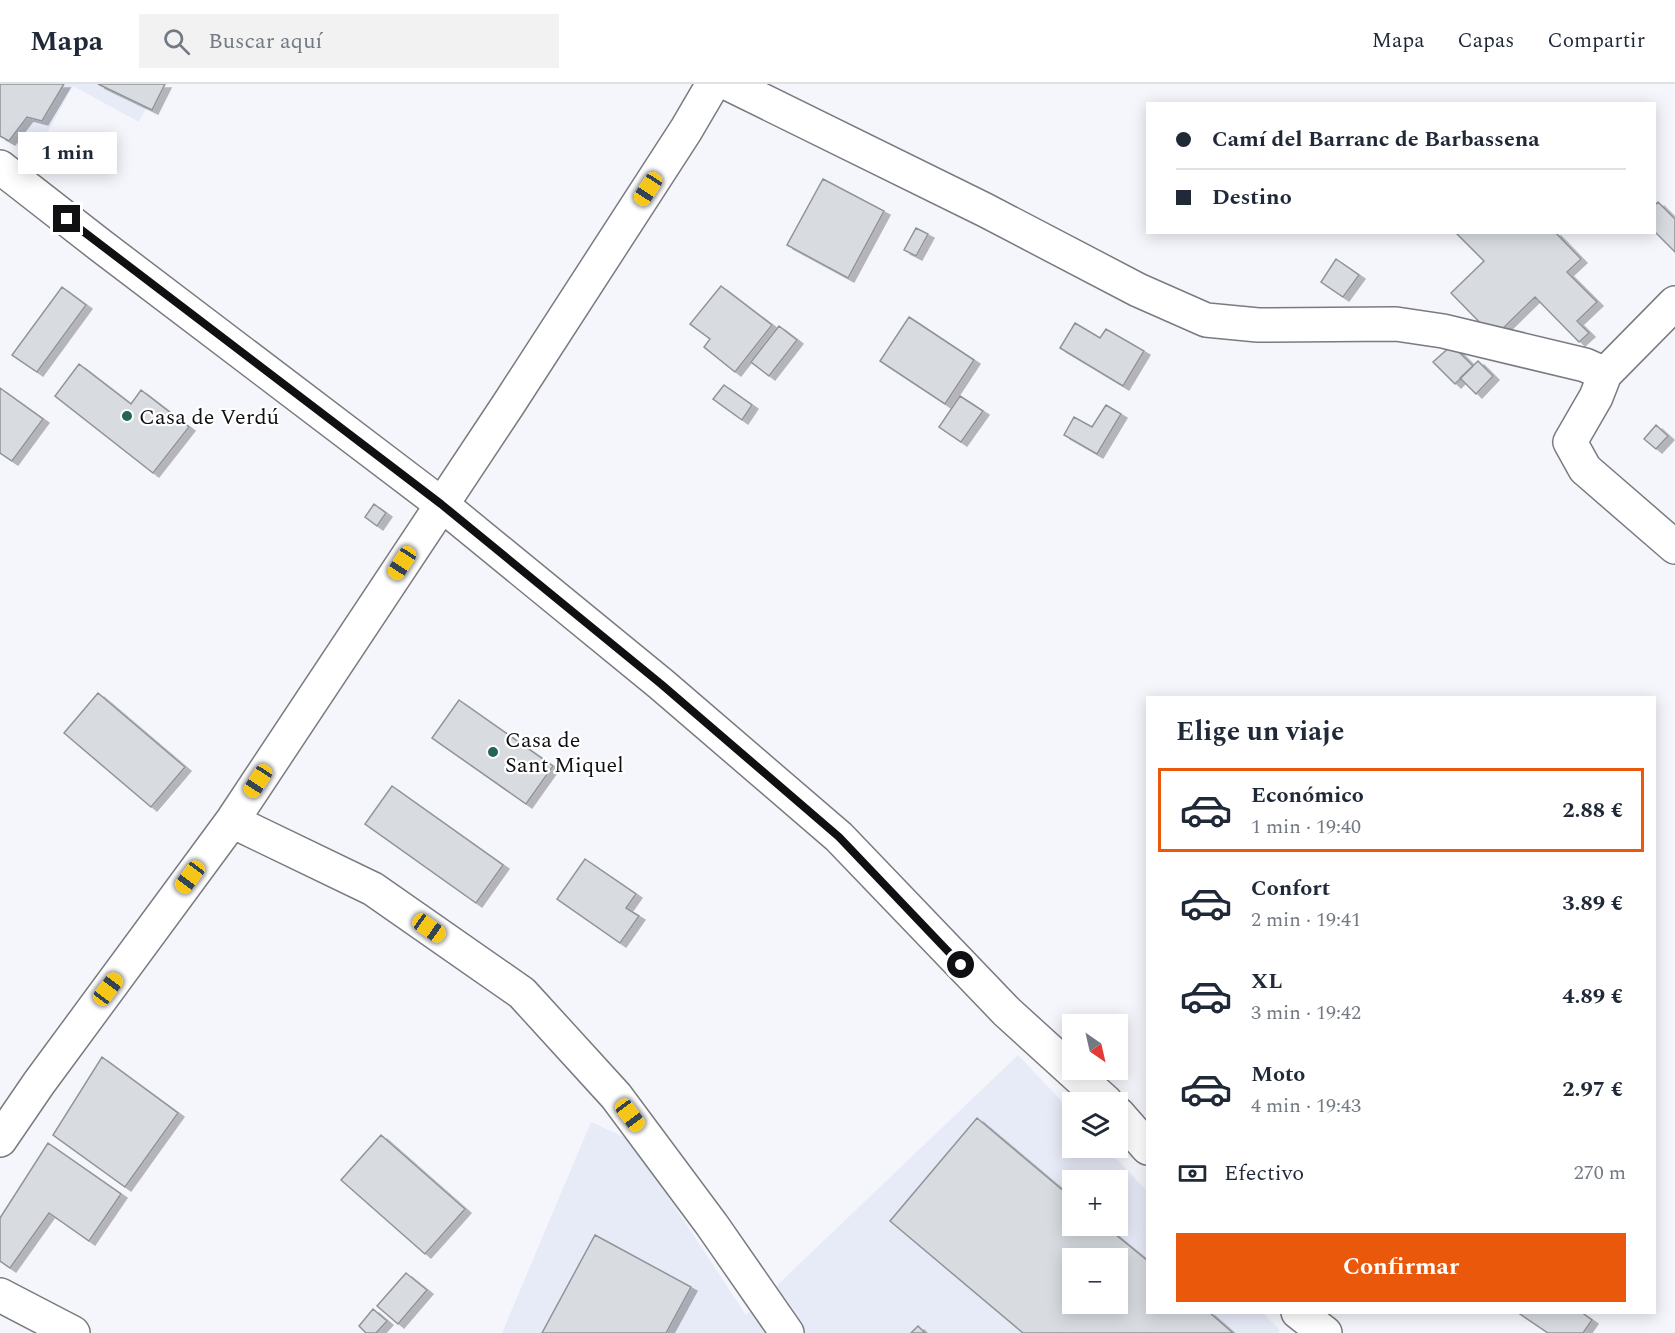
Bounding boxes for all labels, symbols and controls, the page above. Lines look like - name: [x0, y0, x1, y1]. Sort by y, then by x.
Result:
- search box: [139, 14, 559, 68]
- text: Mapa: [30, 20, 103, 63]
- icon: search: [160, 25, 193, 58]
- text: Buscar aquí: [208, 25, 322, 58]
- text: Mapa: [1372, 25, 1425, 57]
- text: Capas: [1458, 25, 1514, 57]
- text: Compartir: [1547, 25, 1645, 57]
- text: Camí del Barranc de Barbassena: [1212, 123, 1540, 156]
- callout: 1 min: [17, 132, 116, 174]
- text: 1 min: [41, 138, 94, 168]
- car: [631, 169, 665, 209]
- text: Destino: [1212, 181, 1292, 214]
- route end: [53, 205, 80, 232]
- place label: Casa de Verdú: [139, 401, 279, 434]
- marker: Casa de Verdú: [120, 409, 134, 423]
- car: [385, 543, 419, 583]
- text: Elige un viaje: [1176, 711, 1344, 753]
- place label: Casa de Sant Miquel: [505, 724, 624, 782]
- marker: Casa de Sant Miquel: [486, 745, 500, 759]
- car: [241, 761, 275, 801]
- text: Económico: [1251, 779, 1364, 812]
- icon: car: [1179, 783, 1233, 837]
- text: 2.88 €: [1562, 794, 1623, 827]
- text: 1 min · 19:40: [1251, 812, 1361, 842]
- car: [172, 857, 208, 897]
- text: Confort: [1251, 872, 1330, 905]
- icon: car: [1179, 876, 1233, 930]
- text: 3.89 €: [1562, 887, 1623, 920]
- text: 2 min · 19:41: [1251, 905, 1361, 935]
- car: [409, 910, 449, 946]
- route start: [947, 951, 974, 978]
- text: XL: [1251, 965, 1282, 998]
- car: [90, 969, 126, 1009]
- icon: car: [1179, 969, 1233, 1023]
- text: 4.89 €: [1562, 980, 1623, 1013]
- text: 3 min · 19:42: [1251, 998, 1361, 1028]
- north arrow: [1062, 1014, 1128, 1080]
- map controls: [1062, 1014, 1128, 1314]
- text: Moto: [1251, 1058, 1305, 1091]
- icon: car: [1179, 1062, 1233, 1116]
- text: 2.97 €: [1562, 1073, 1623, 1106]
- text: 4 min · 19:43: [1251, 1091, 1361, 1121]
- button: layers: [1062, 1092, 1128, 1158]
- car: [612, 1095, 648, 1135]
- icon: cash: [1176, 1157, 1209, 1190]
- text: Efectivo: [1224, 1157, 1304, 1190]
- text: 270 m: [1574, 1158, 1626, 1188]
- button: +: [1062, 1170, 1128, 1236]
- button: Confirmar: [1176, 1233, 1626, 1302]
- button: −: [1062, 1248, 1128, 1314]

